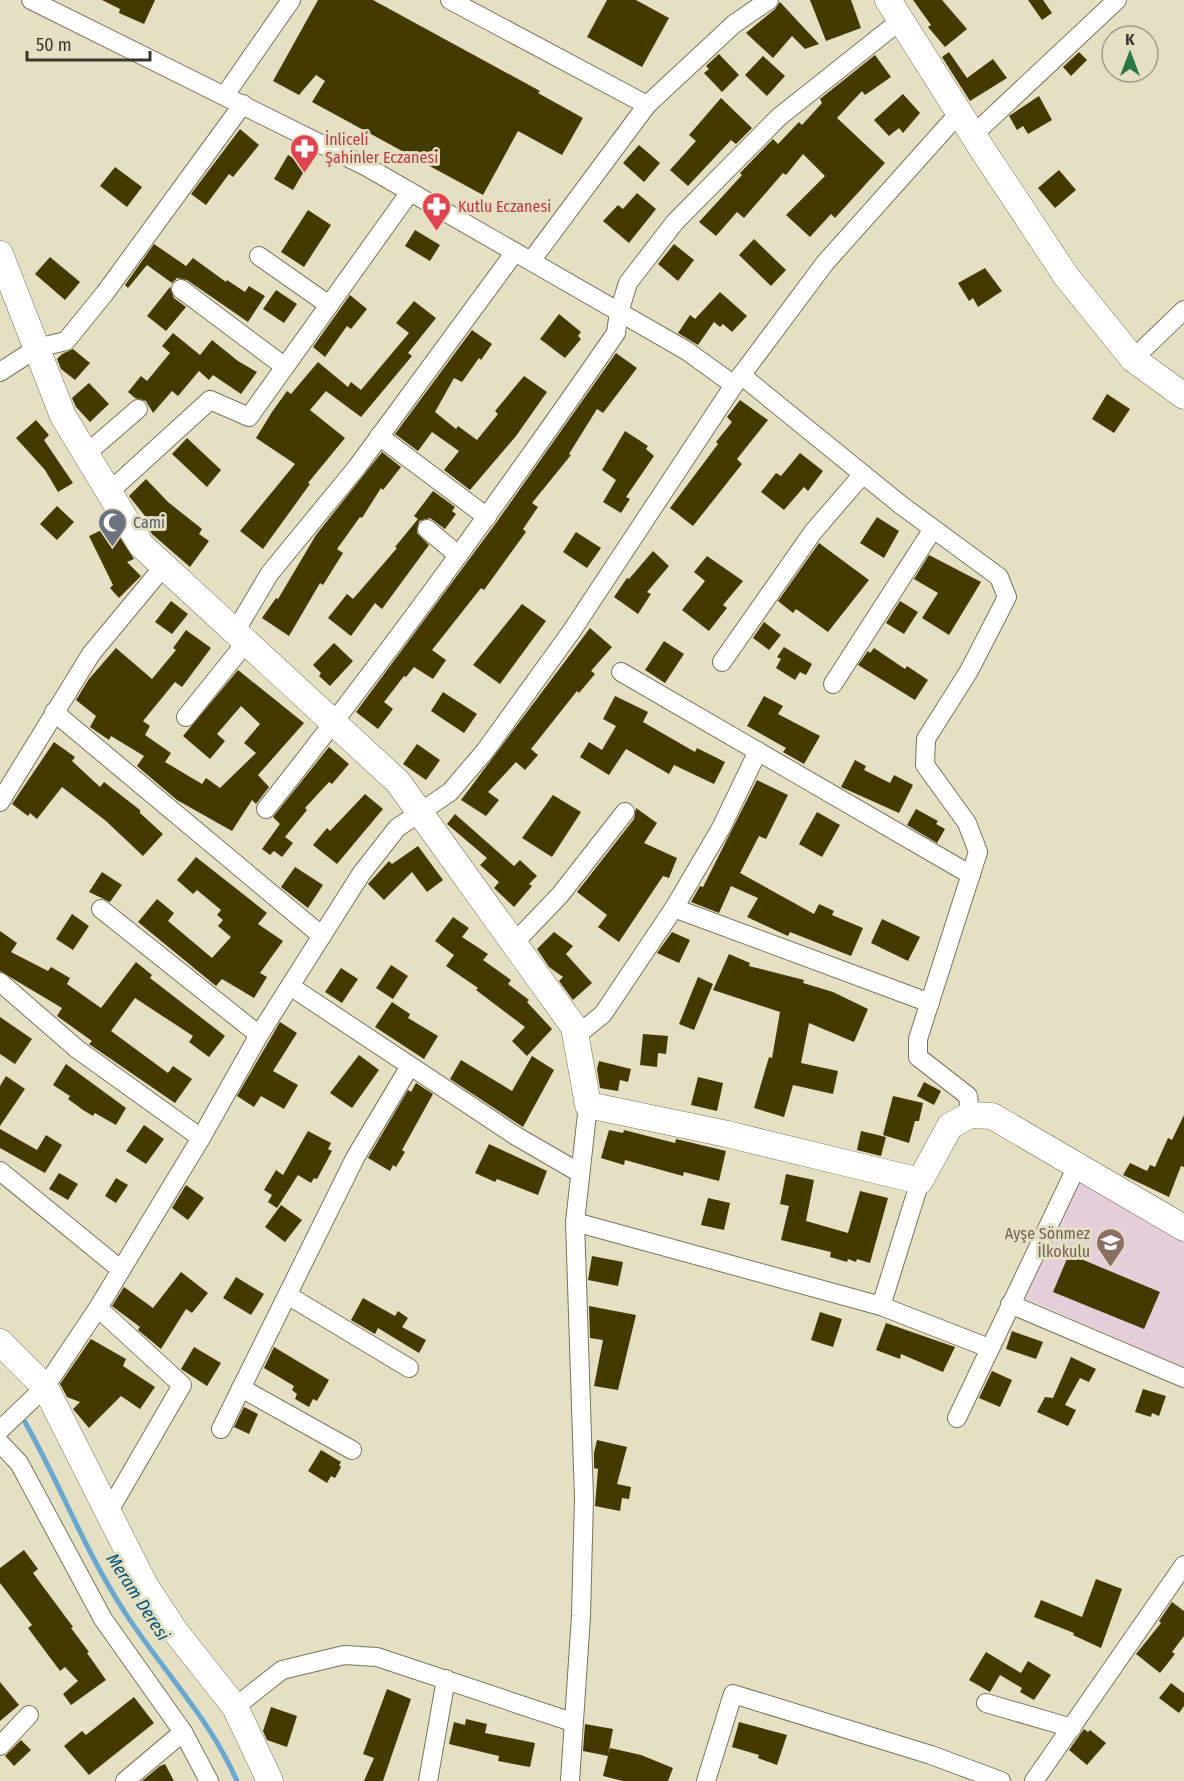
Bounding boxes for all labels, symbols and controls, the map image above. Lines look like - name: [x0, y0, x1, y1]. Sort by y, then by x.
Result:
- scale bar: [27, 24, 150, 62]
- north arrow: [1100, 24, 1160, 84]
- text: K: [1125, 30, 1135, 49]
- text: 50 m: [36, 34, 72, 56]
- place label: İnliceli Şahinler Eczanesi: [325, 130, 438, 167]
- pharmacy icon: İnliceli Şahinler Eczanesi: [288, 132, 320, 174]
- pharmacy icon: Kutlu Eczanesi: [421, 190, 453, 232]
- place label: Kutlu Eczanesi: [458, 197, 551, 216]
- mosque icon: Cami: [96, 506, 128, 548]
- place label: Cami: [133, 513, 165, 532]
- place label: Ayşe Sönmez İlkokulu: [1005, 1224, 1090, 1261]
- school or university icon: Ayşe Sönmez İlkokulu: [1095, 1226, 1127, 1268]
- water label: Meram Deresi: [102, 1549, 175, 1645]

